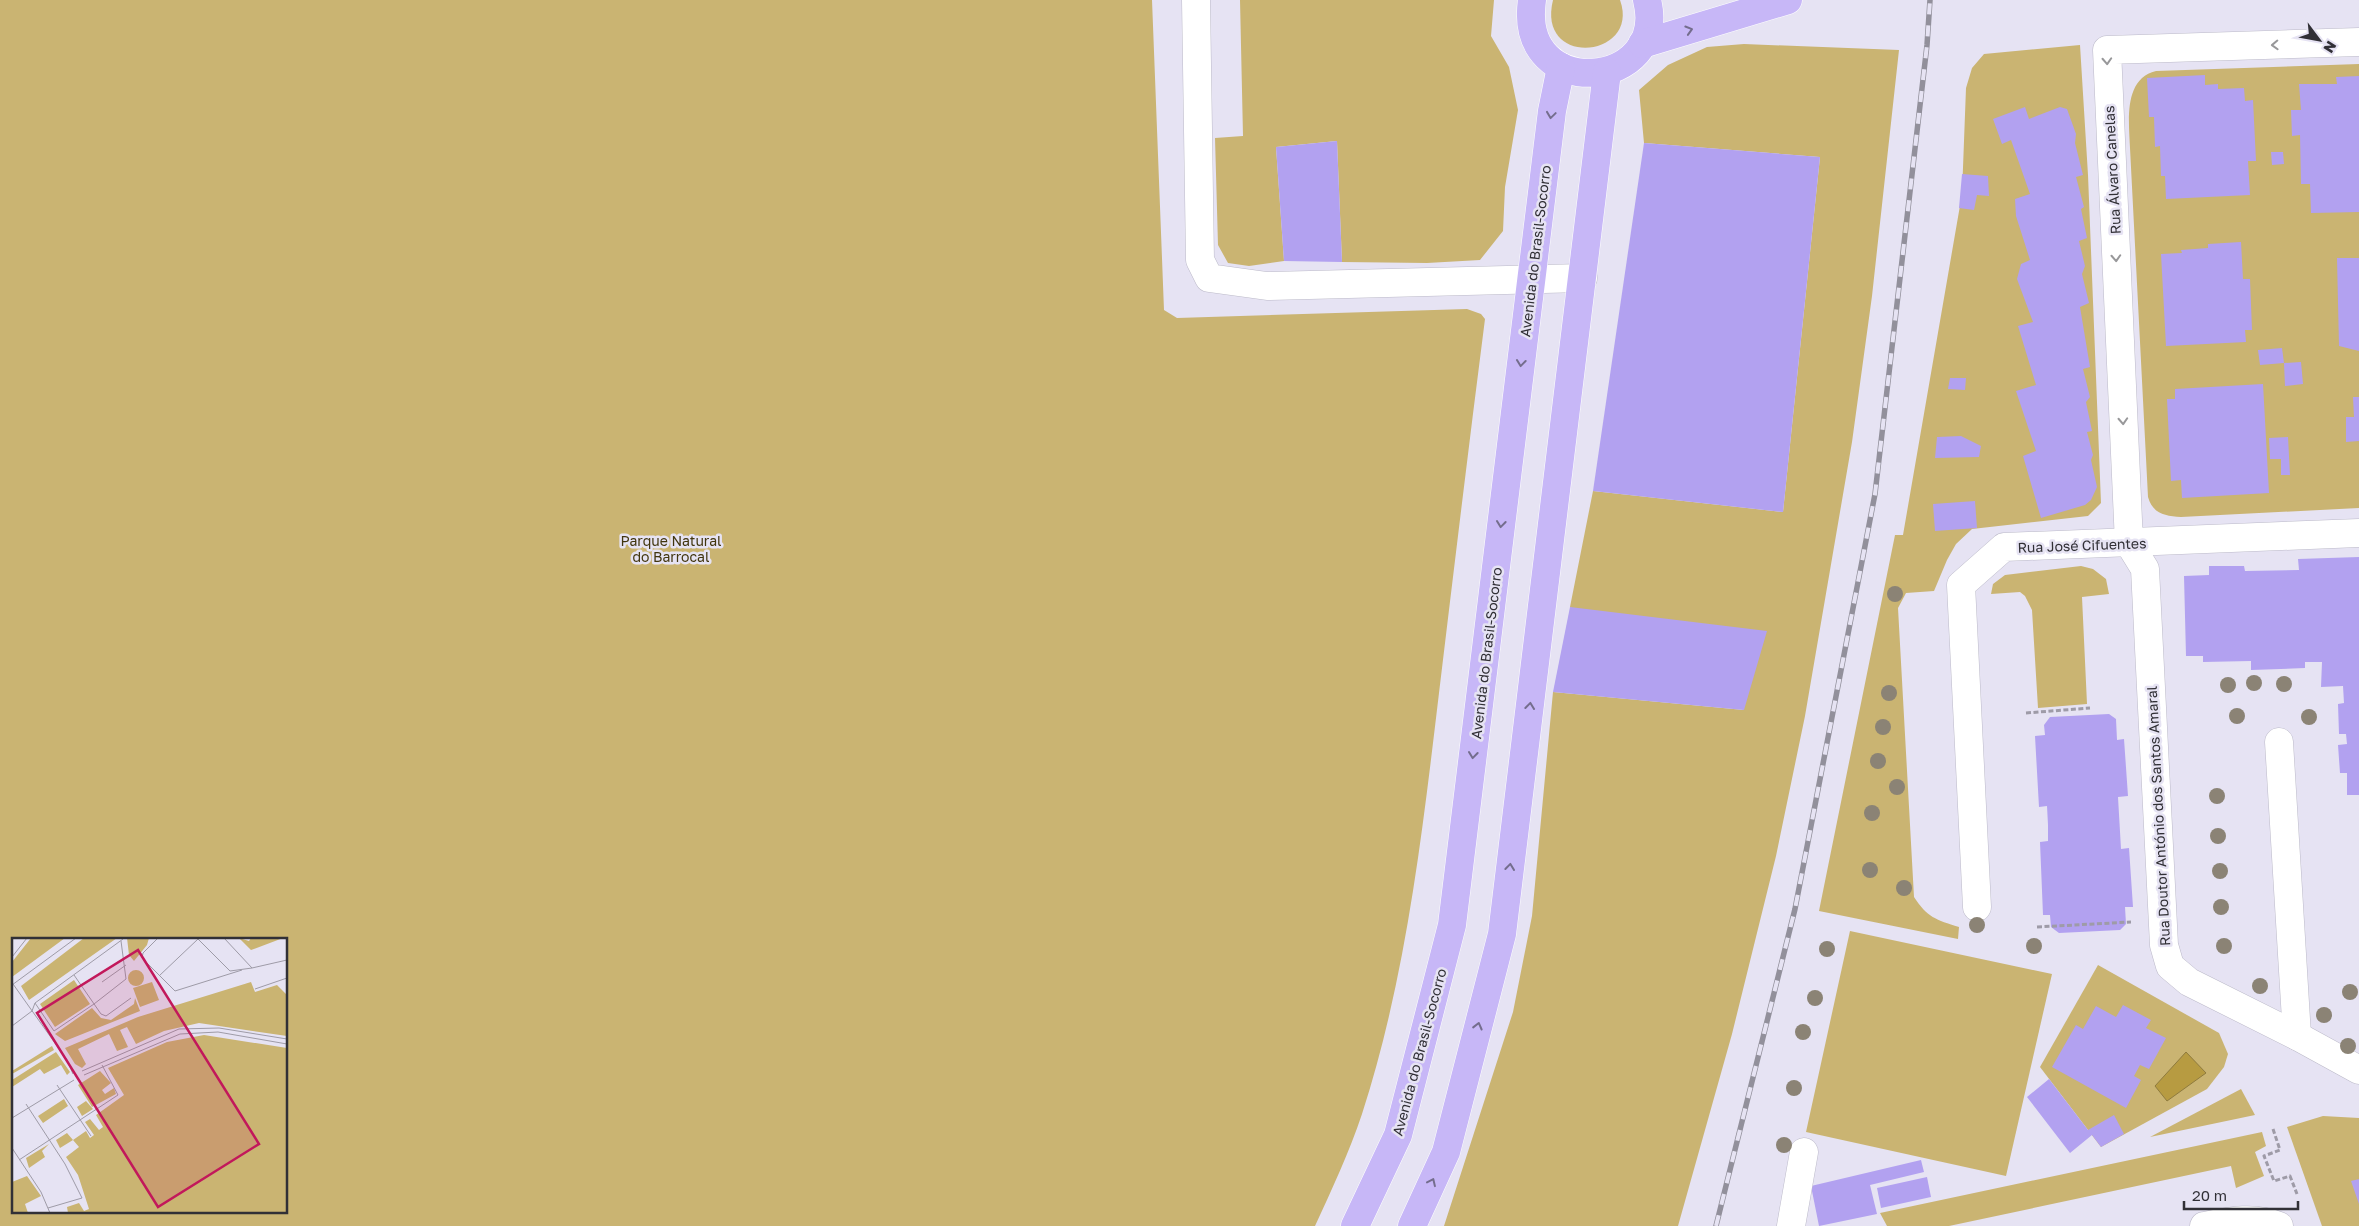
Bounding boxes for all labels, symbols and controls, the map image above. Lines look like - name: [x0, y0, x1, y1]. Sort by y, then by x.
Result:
- north arrow: [2294, 15, 2344, 65]
- one-way arrow: [1684, 25, 1693, 35]
- text: N: [2320, 38, 2340, 56]
- one-way arrow: [2271, 39, 2279, 50]
- one-way arrow: [2102, 57, 2113, 65]
- street label: Rua Álvaro Canelas: [2100, 105, 2124, 235]
- one-way arrow: [1547, 111, 1557, 119]
- street label: Avenida do Brasil-Socorro: [1516, 164, 1554, 338]
- one-way arrow: [2111, 255, 2122, 263]
- one-way arrow: [1516, 359, 1527, 367]
- one-way arrow: [2118, 417, 2129, 425]
- one-way arrow: [1496, 521, 1507, 529]
- park label: Parque Natural do Barrocal: [620, 532, 722, 565]
- street label: Rua José Cifuentes: [2017, 534, 2147, 556]
- street label: Avenida do Brasil-Socorro: [1467, 566, 1505, 740]
- street label: Rua Doutor António dos Santos Amaral: [2143, 686, 2173, 946]
- one-way arrow: [1524, 702, 1535, 710]
- one-way arrow: [1468, 751, 1479, 759]
- one-way arrow: [1504, 863, 1515, 871]
- inset map: [12, 938, 288, 1214]
- street label: Avenida do Brasil-Socorro: [1388, 966, 1450, 1138]
- one-way arrow: [1473, 1023, 1483, 1031]
- one-way arrow: [1426, 1178, 1437, 1187]
- scale bar: [2184, 1178, 2298, 1210]
- text: 20 m: [2192, 1186, 2227, 1204]

